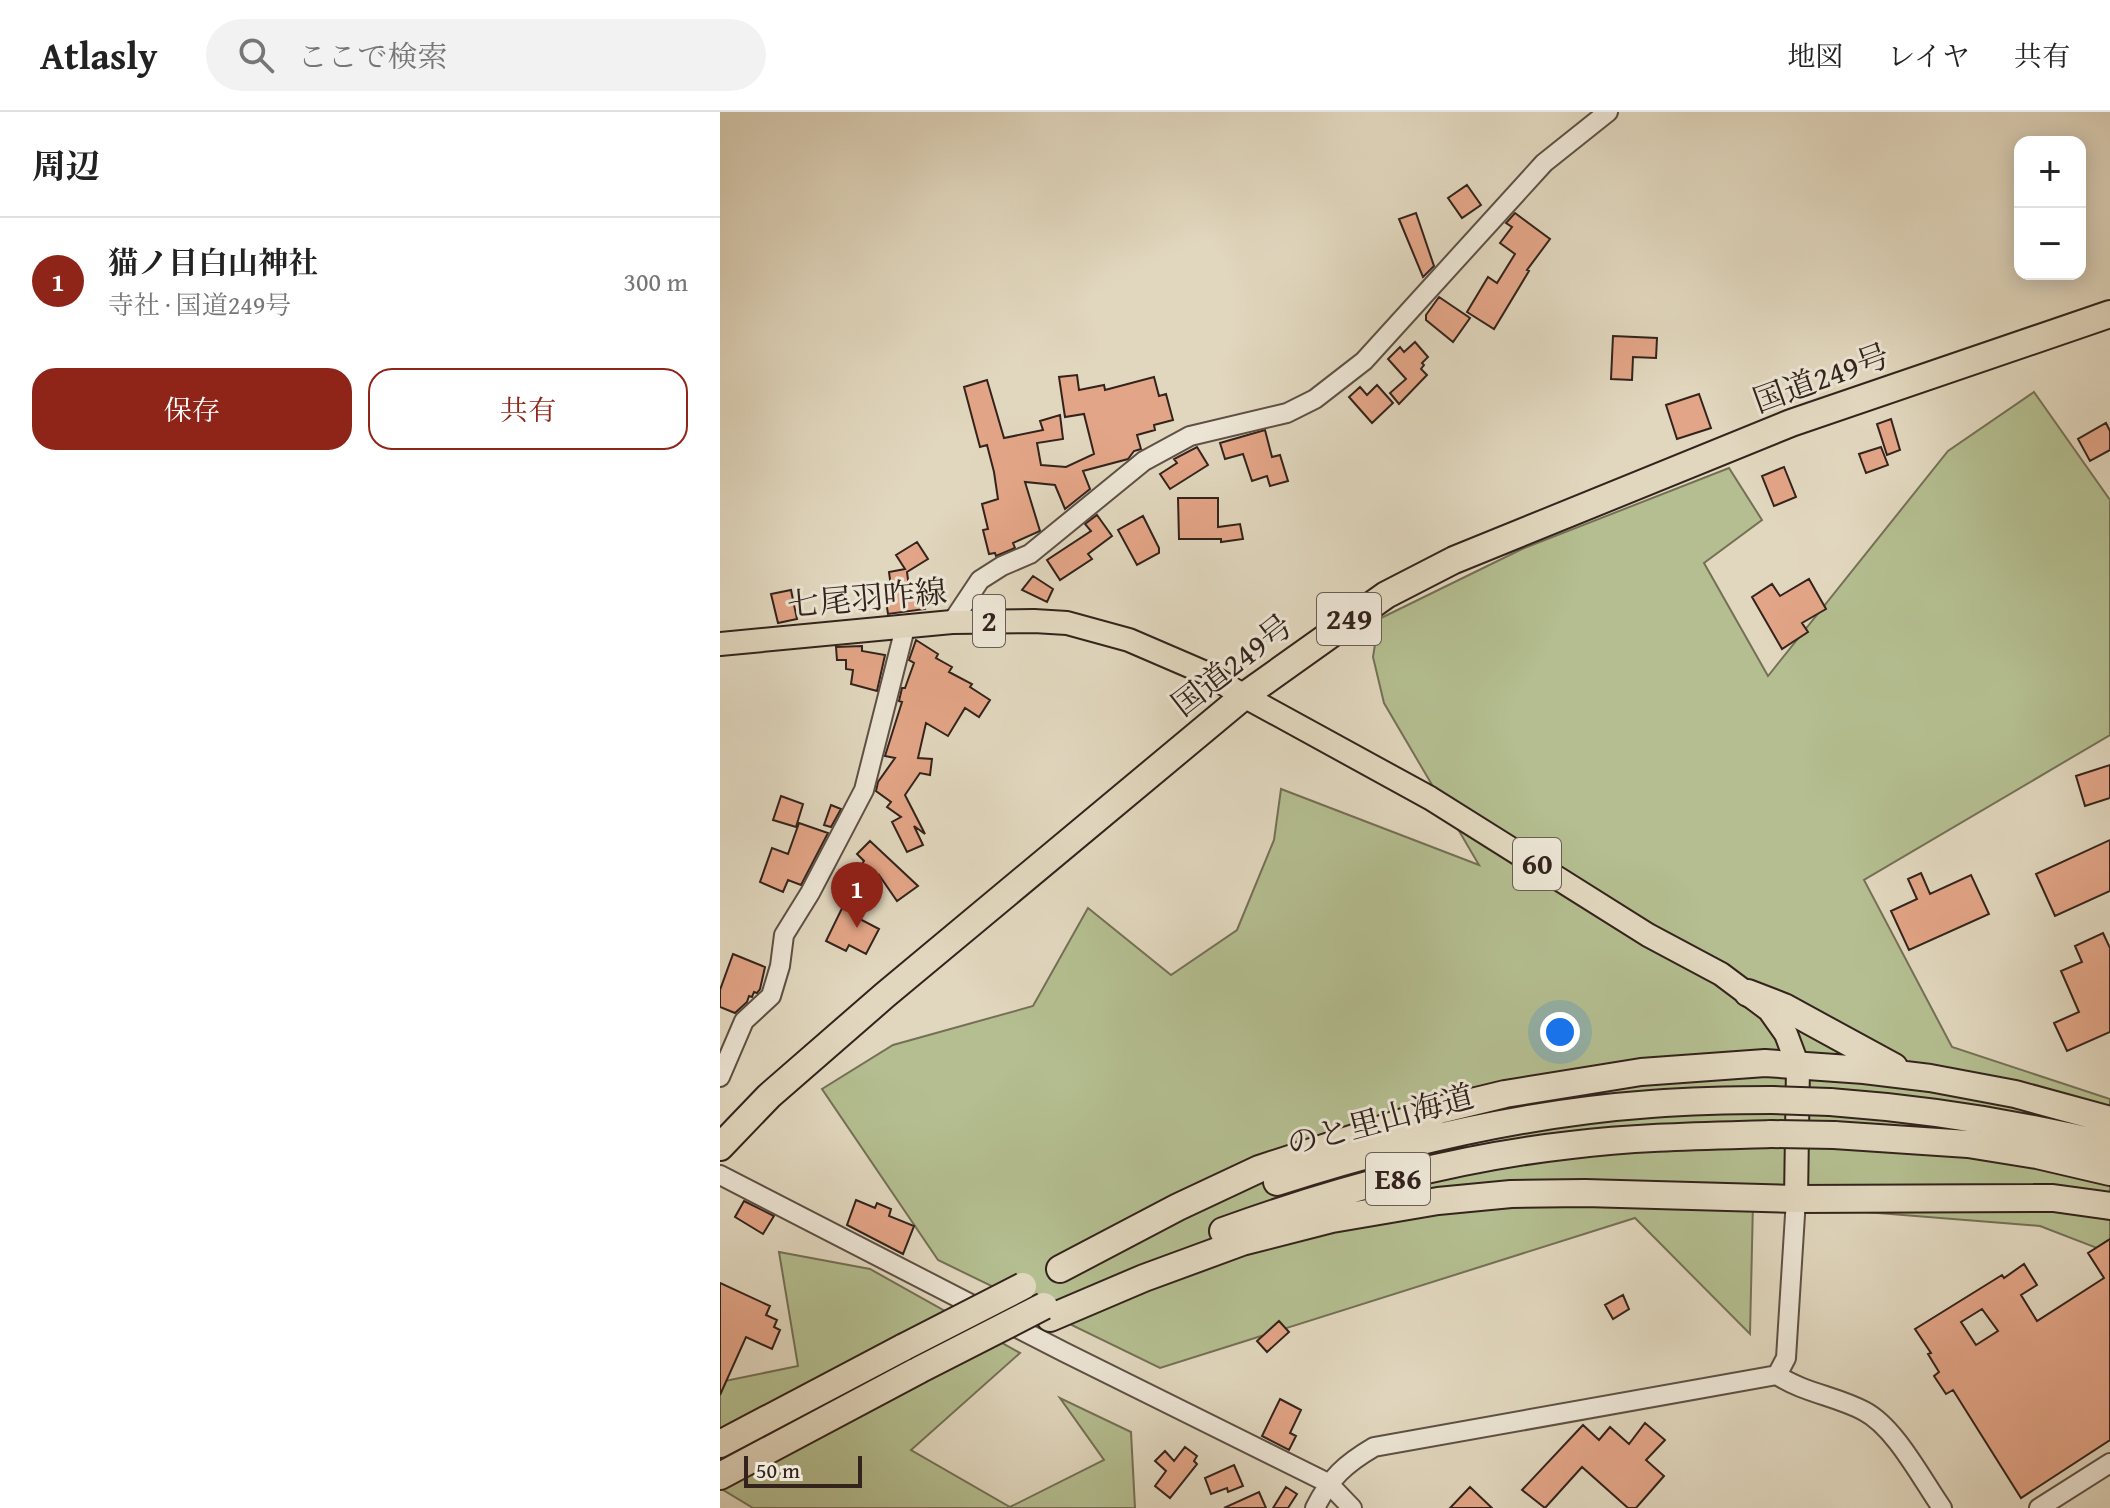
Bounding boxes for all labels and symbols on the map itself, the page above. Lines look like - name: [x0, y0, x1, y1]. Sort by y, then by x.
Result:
- street label: 国道249号: [1746, 331, 1896, 424]
- street label: 七尾羽咋線: [785, 567, 949, 628]
- road number: 249: [1317, 593, 1381, 645]
- road number: 2: [973, 595, 1005, 647]
- street label: 国道249号: [1161, 602, 1302, 727]
- road number: 60: [1513, 838, 1561, 890]
- pin: 1: [831, 862, 883, 928]
- your location: [1540, 1012, 1580, 1052]
- street label: のと里山海道: [1281, 1072, 1479, 1167]
- road number: E86: [1366, 1153, 1430, 1205]
- scale bar: [744, 1452, 862, 1488]

